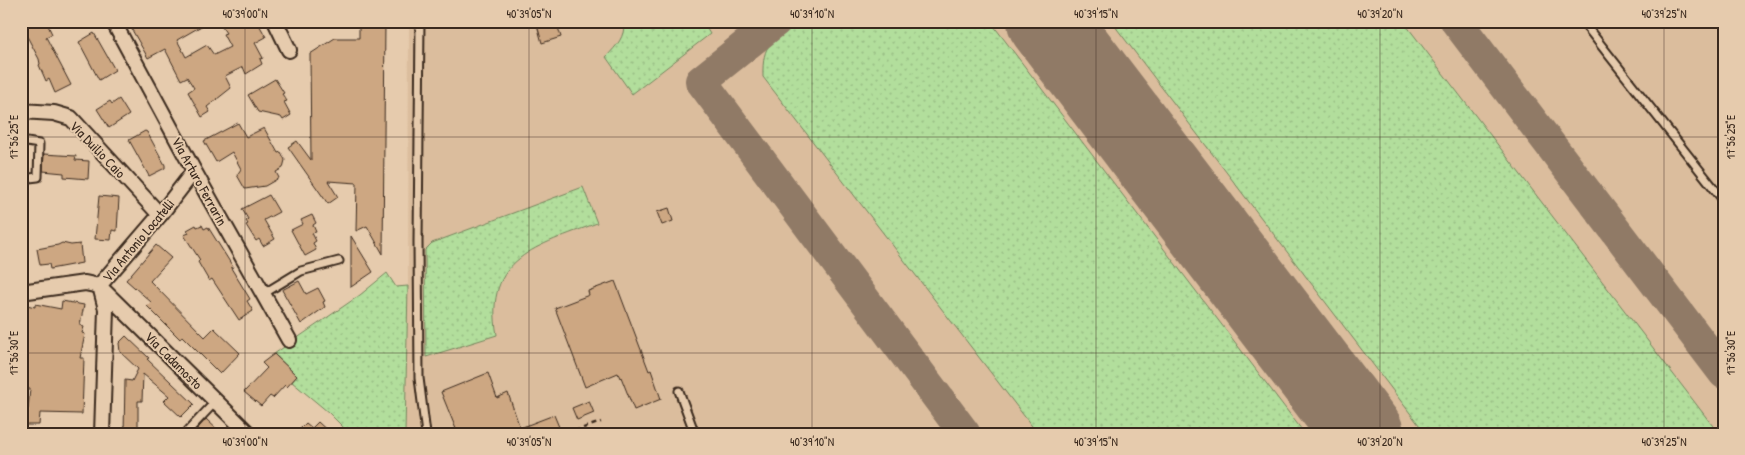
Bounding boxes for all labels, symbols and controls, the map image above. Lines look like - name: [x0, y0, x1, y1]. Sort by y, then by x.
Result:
- text: 40°39'00"N: [222, 5, 268, 22]
- text: 40°39'05"N: [507, 5, 551, 22]
- text: 40°39'10"N: [790, 5, 834, 22]
- text: 40°39'15"N: [1074, 5, 1118, 22]
- text: 40°39'20"N: [1357, 5, 1403, 22]
- text: 40°39'25"N: [1641, 5, 1687, 22]
- text: 17°56'25"E: [5, 114, 22, 159]
- text: 17°56'25"E: [1722, 114, 1739, 159]
- street label: Via Duilio Caio: [66, 116, 130, 182]
- street label: Via Arturo Ferrarin: [168, 133, 232, 229]
- street label: Via Antonio Locatelli: [98, 194, 178, 286]
- street label: Via Cadamosto: [141, 327, 207, 393]
- text: 17°56'30"E: [5, 330, 22, 375]
- text: 17°56'30"E: [1722, 330, 1739, 375]
- text: 40°39'00"N: [222, 433, 268, 450]
- text: 40°39'05"N: [507, 433, 551, 450]
- text: 40°39'10"N: [790, 433, 834, 450]
- text: 40°39'15"N: [1074, 433, 1118, 450]
- text: 40°39'20"N: [1357, 433, 1403, 450]
- text: 40°39'25"N: [1641, 433, 1687, 450]

